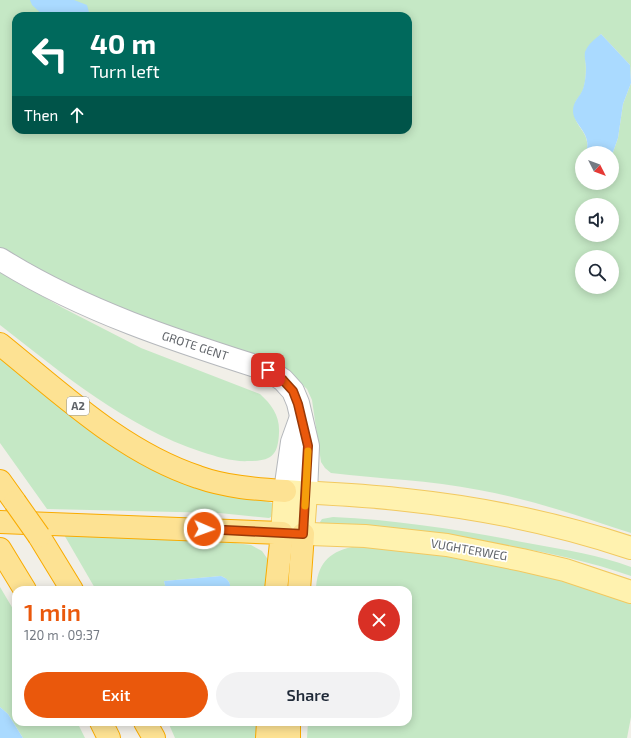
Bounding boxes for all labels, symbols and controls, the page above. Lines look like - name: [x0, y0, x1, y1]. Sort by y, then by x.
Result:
- text: 40 m: [90, 26, 156, 60]
- icon: left: [24, 28, 76, 80]
- text: Turn left: [90, 60, 160, 82]
- icon: ahead: [66, 104, 88, 126]
- text: Then: [24, 106, 58, 124]
- north arrow: [575, 146, 619, 190]
- map controls: [575, 146, 619, 294]
- button: sound: [575, 198, 619, 242]
- button: search: [575, 250, 619, 294]
- street label: GROTE GENT: [160, 328, 230, 362]
- pin: [251, 353, 285, 387]
- icon: arrive: [257, 359, 279, 381]
- road number: A2: [67, 397, 89, 415]
- position arrow: [183, 508, 225, 550]
- street label: VUGHTERWEG: [430, 535, 509, 563]
- text: 1 min: [24, 597, 81, 626]
- button: close: [358, 599, 400, 641]
- text: 120 m · 09:37: [24, 627, 100, 643]
- button: Exit: [24, 672, 208, 718]
- button: Share: [216, 672, 400, 718]

